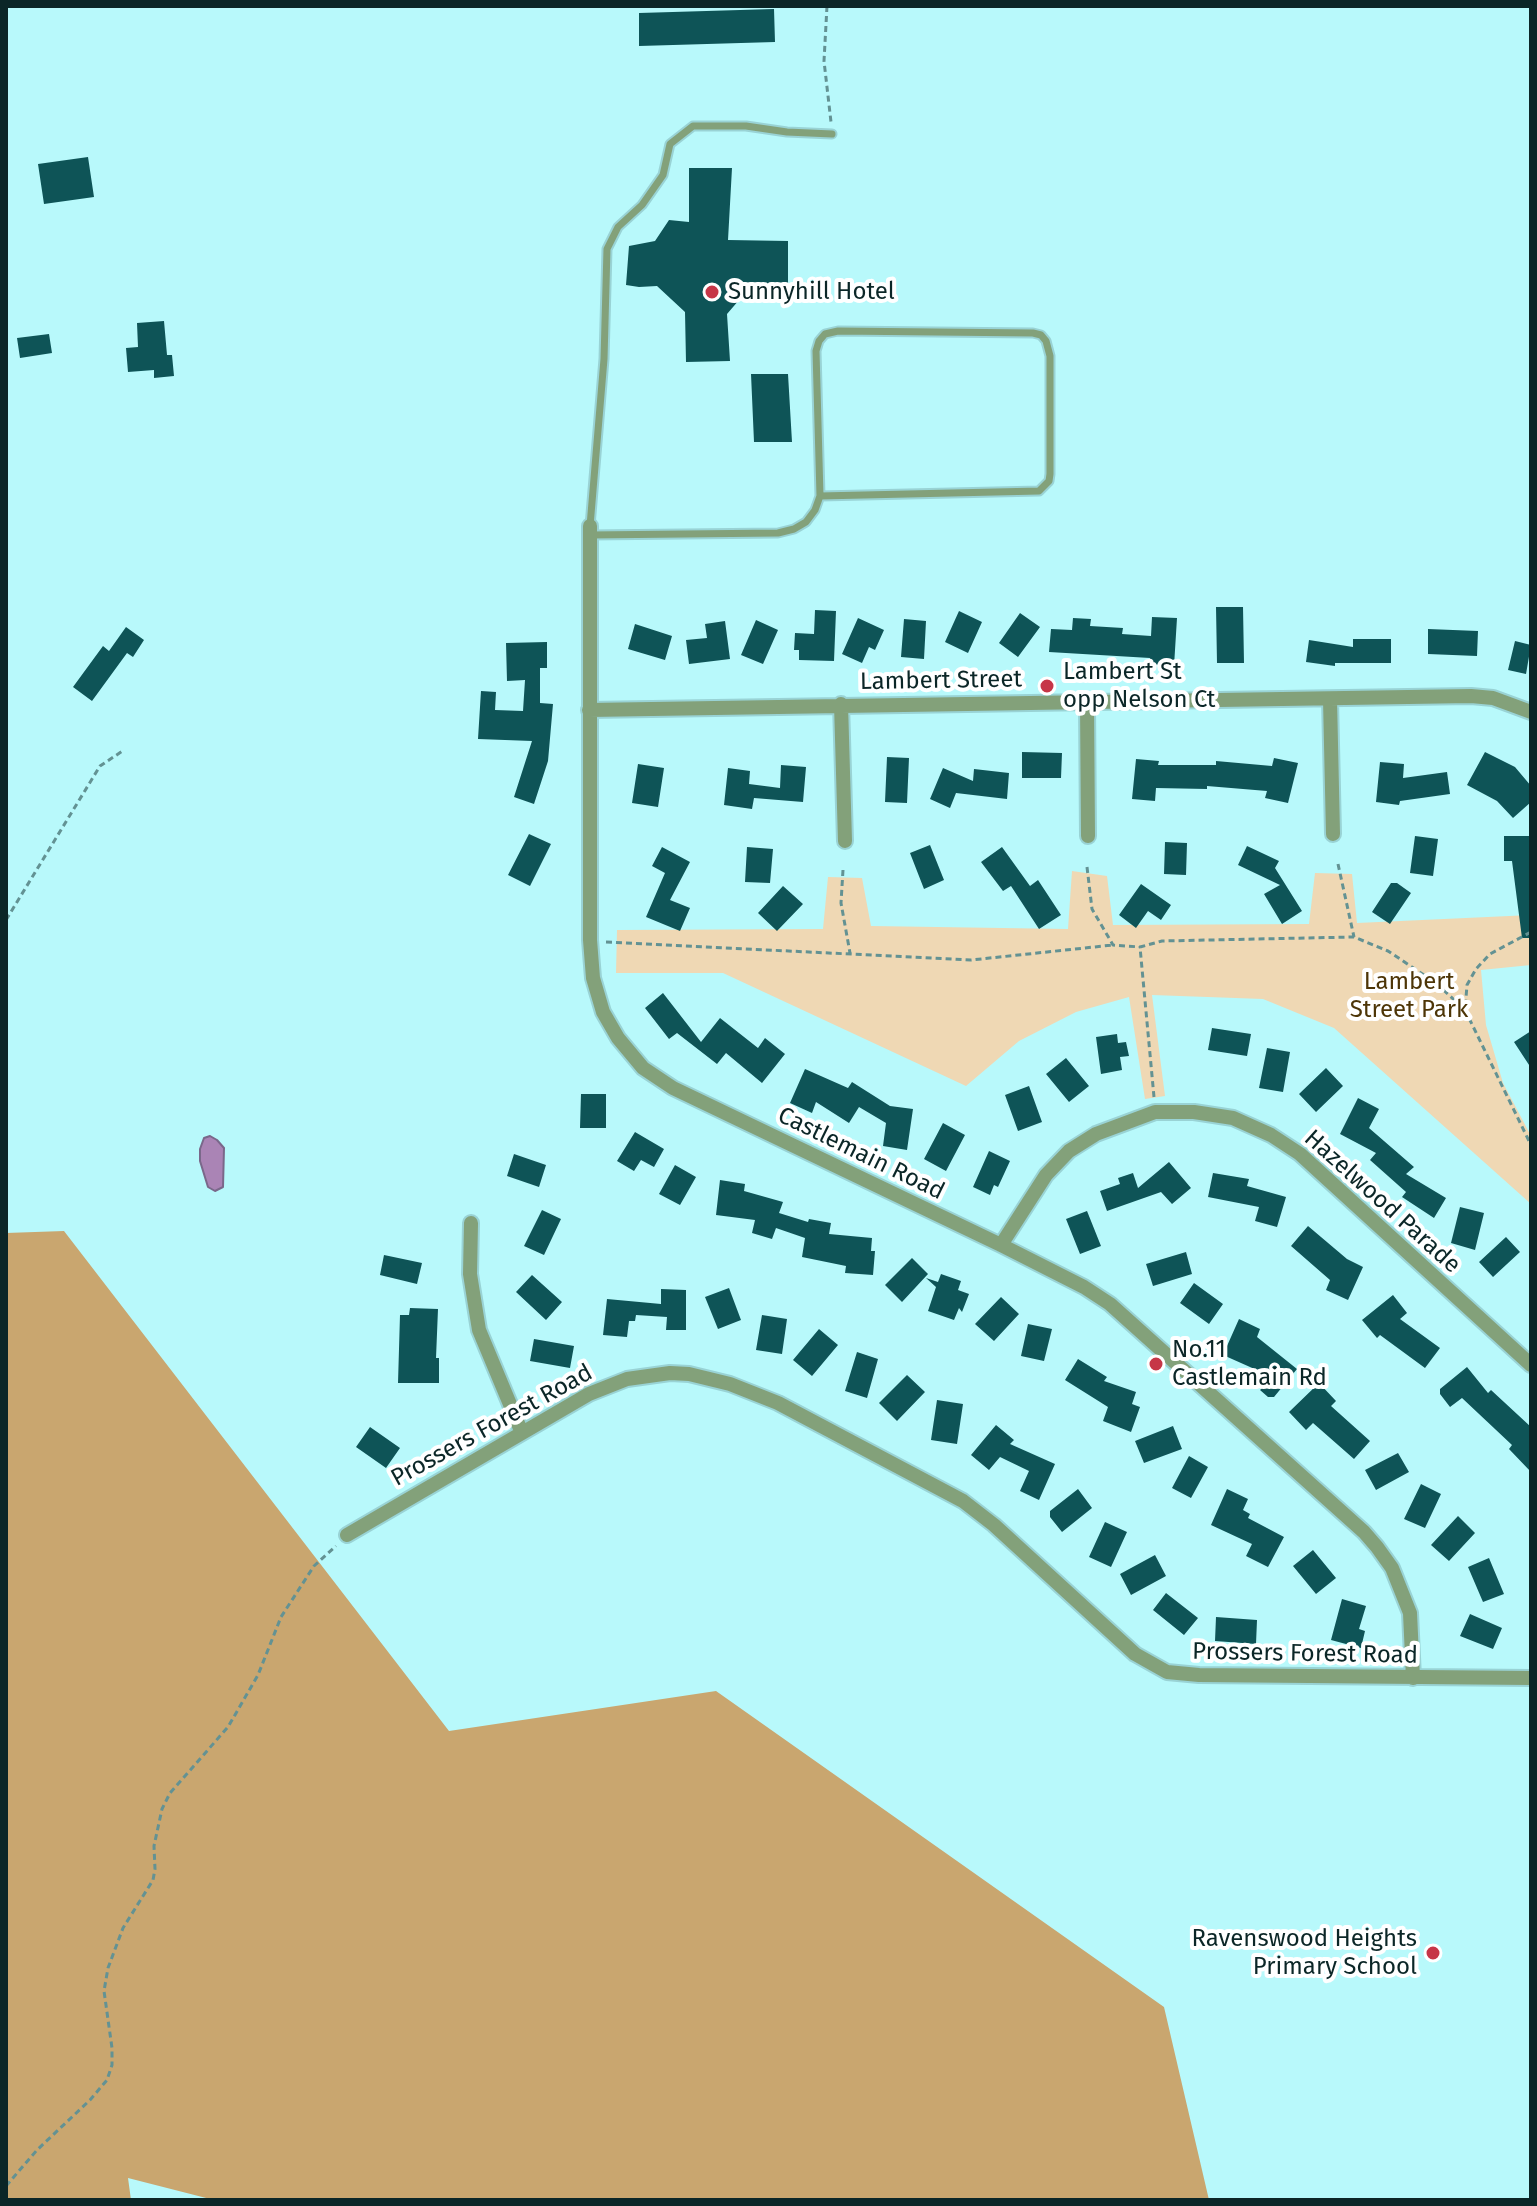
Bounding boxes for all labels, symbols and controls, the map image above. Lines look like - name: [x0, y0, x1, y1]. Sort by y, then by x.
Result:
- place label: Sunnyhill Hotel: [728, 278, 895, 306]
- marker: Sunnyhill Hotel: [703, 283, 721, 301]
- place label: Lambert St opp Nelson Ct: [1063, 658, 1215, 714]
- street label: Lambert Street: [860, 665, 1022, 697]
- marker: Lambert St opp Nelson Ct: [1038, 677, 1056, 695]
- park label: Lambert Street Park: [1350, 968, 1468, 1024]
- street label: Castlemain Road: [773, 1101, 949, 1207]
- street label: Hazelwood Parade: [1298, 1124, 1466, 1280]
- place label: No.11 Castlemain Rd: [1172, 1336, 1327, 1392]
- marker: No.11 Castlemain Rd: [1147, 1355, 1165, 1373]
- street label: Prossers Forest Road: [386, 1359, 598, 1493]
- street label: Prossers Forest Road: [1192, 1638, 1418, 1670]
- place label: Ravenswood Heights Primary School: [1192, 1925, 1417, 1981]
- marker: Ravenswood Heights Primary School: [1424, 1944, 1442, 1962]

